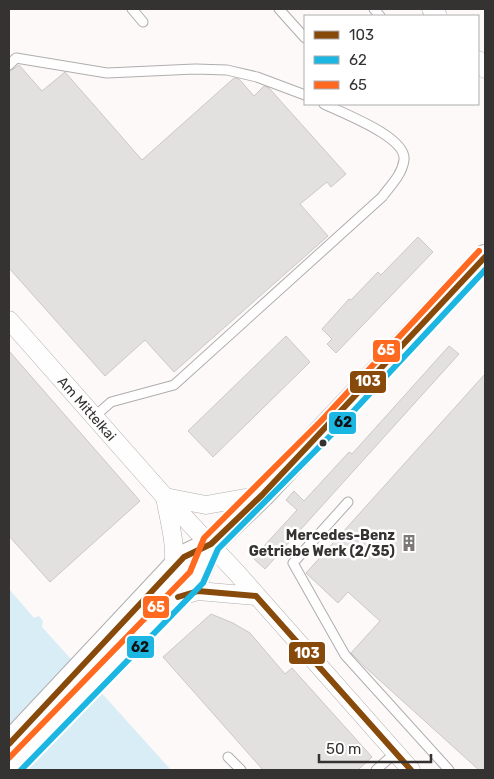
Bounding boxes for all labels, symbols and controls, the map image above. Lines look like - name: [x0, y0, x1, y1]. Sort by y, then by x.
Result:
- legend: [304, 15, 479, 105]
- text: 103: [349, 26, 374, 44]
- text: 62: [349, 51, 367, 69]
- text: 65: [349, 76, 367, 94]
- line badge: 65: [372, 339, 401, 363]
- text: 65: [377, 342, 395, 359]
- line badge: 103: [349, 370, 387, 394]
- street label: Am Mittelkai: [54, 373, 120, 444]
- text: 103: [355, 373, 381, 390]
- line badge: 62: [328, 411, 357, 435]
- text: 62: [334, 414, 352, 431]
- unlabelled marker: [318, 438, 328, 448]
- place label: Mercedes-Benz Getriebe Werk (2/35): [249, 527, 395, 560]
- building icon: Mercedes-Benz Getriebe Werk (2/35): [399, 533, 419, 553]
- line badge: 65: [142, 595, 170, 619]
- text: 65: [147, 599, 165, 616]
- line badge: 62: [126, 635, 155, 659]
- text: 62: [131, 639, 149, 656]
- line badge: 103: [288, 641, 326, 665]
- text: 103: [294, 645, 320, 662]
- scale bar: [319, 732, 432, 764]
- text: 50 m: [326, 740, 361, 758]

